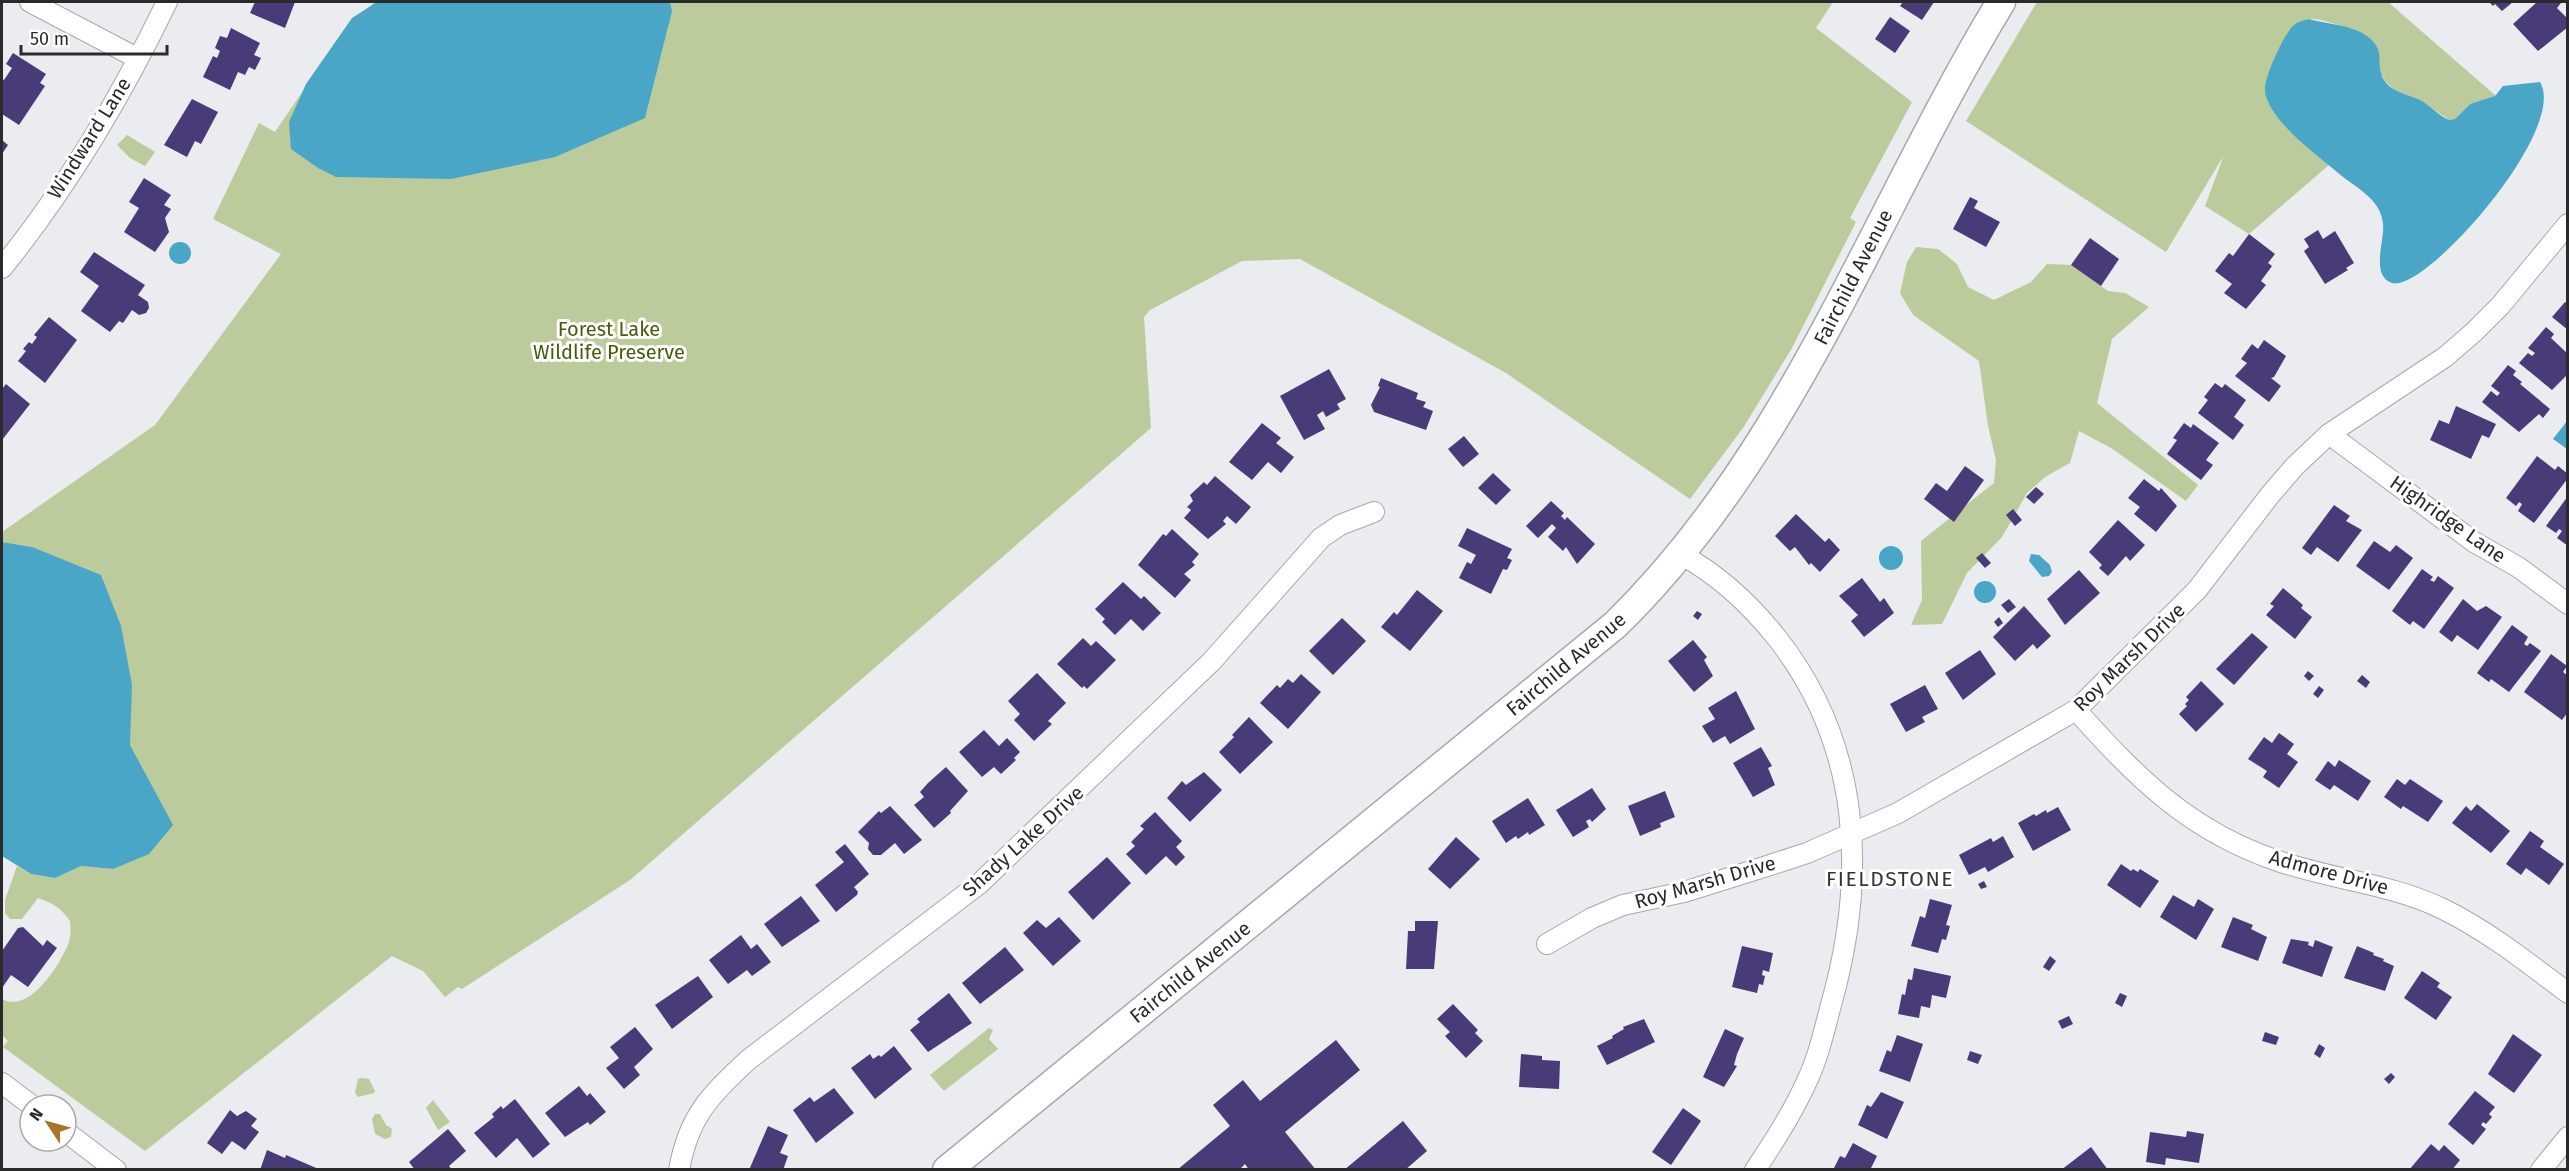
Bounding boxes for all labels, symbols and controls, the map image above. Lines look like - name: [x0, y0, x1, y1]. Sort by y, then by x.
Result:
- scale bar: [21, 18, 166, 56]
- text: 50 m: [30, 28, 69, 50]
- street label: Windward Lane: [42, 73, 136, 203]
- street label: Fairchild Avenue: [1809, 205, 1897, 349]
- park label: Forest Lake Wildlife Preserve: [533, 317, 685, 364]
- street label: Highridge Lane: [2385, 470, 2511, 568]
- street label: Roy Marsh Drive: [2068, 598, 2190, 716]
- street label: Fairchild Avenue: [1501, 607, 1631, 721]
- street label: Shady Lake Drive: [958, 780, 1088, 902]
- street label: Admore Drive: [2267, 845, 2391, 899]
- street label: Roy Marsh Drive: [1632, 850, 1778, 914]
- district label: FIELDSTONE: [1826, 866, 1954, 892]
- street label: Fairchild Avenue: [1125, 916, 1255, 1028]
- north arrow: [18, 1093, 78, 1153]
- text: N: [25, 1105, 47, 1124]

